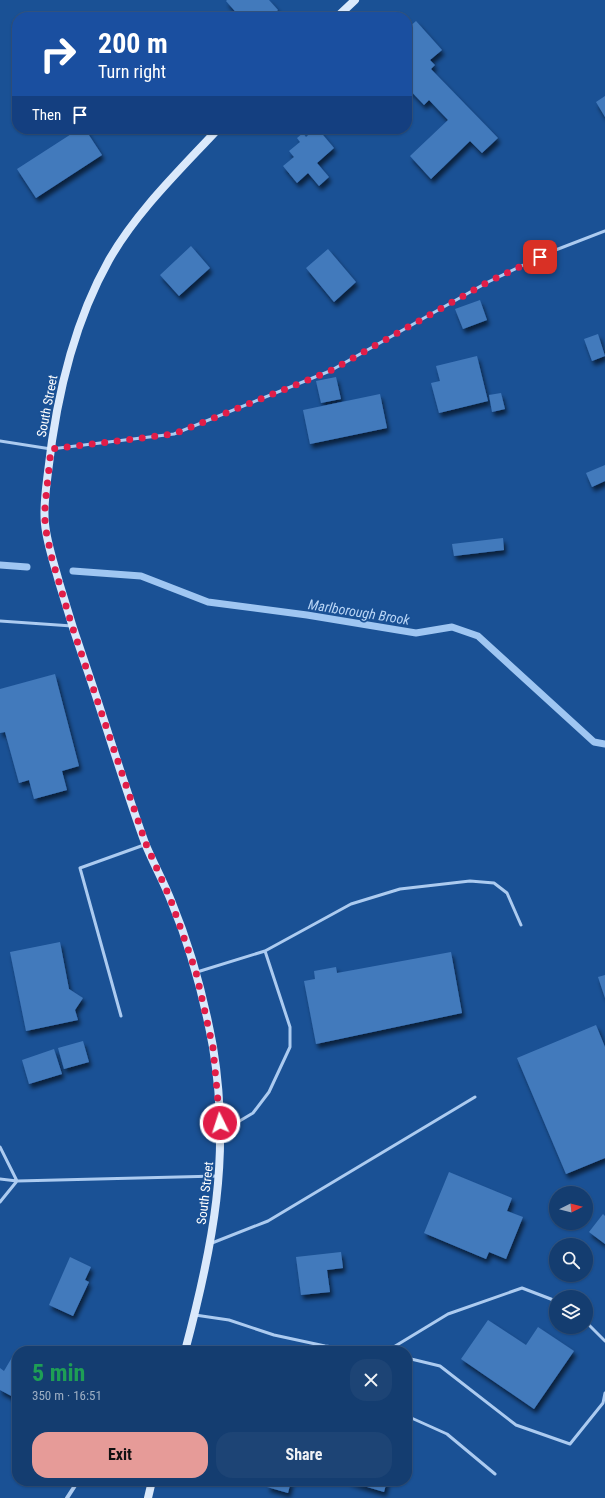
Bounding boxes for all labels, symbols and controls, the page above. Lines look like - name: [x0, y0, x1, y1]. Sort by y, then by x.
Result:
- text: 200 m: [98, 27, 168, 60]
- icon: right: [32, 28, 84, 80]
- text: Turn right: [98, 61, 166, 82]
- icon: arrive: [69, 104, 91, 126]
- text: Then: [32, 106, 61, 124]
- pin: [523, 240, 557, 274]
- icon: arrive: [529, 246, 551, 268]
- street label: South Street: [34, 373, 60, 438]
- water label: Marlborough Brook: [307, 596, 412, 628]
- position arrow: [199, 1102, 241, 1144]
- street label: South Street: [194, 1161, 216, 1225]
- north arrow: [549, 1186, 593, 1230]
- map controls: [549, 1186, 593, 1334]
- button: search: [549, 1238, 593, 1282]
- button: layers: [549, 1290, 593, 1334]
- text: 5 min: [32, 1359, 85, 1387]
- button: close: [350, 1359, 392, 1401]
- text: 350 m · 16:51: [32, 1388, 102, 1403]
- button: Exit: [32, 1432, 208, 1478]
- button: Share: [216, 1432, 392, 1478]

